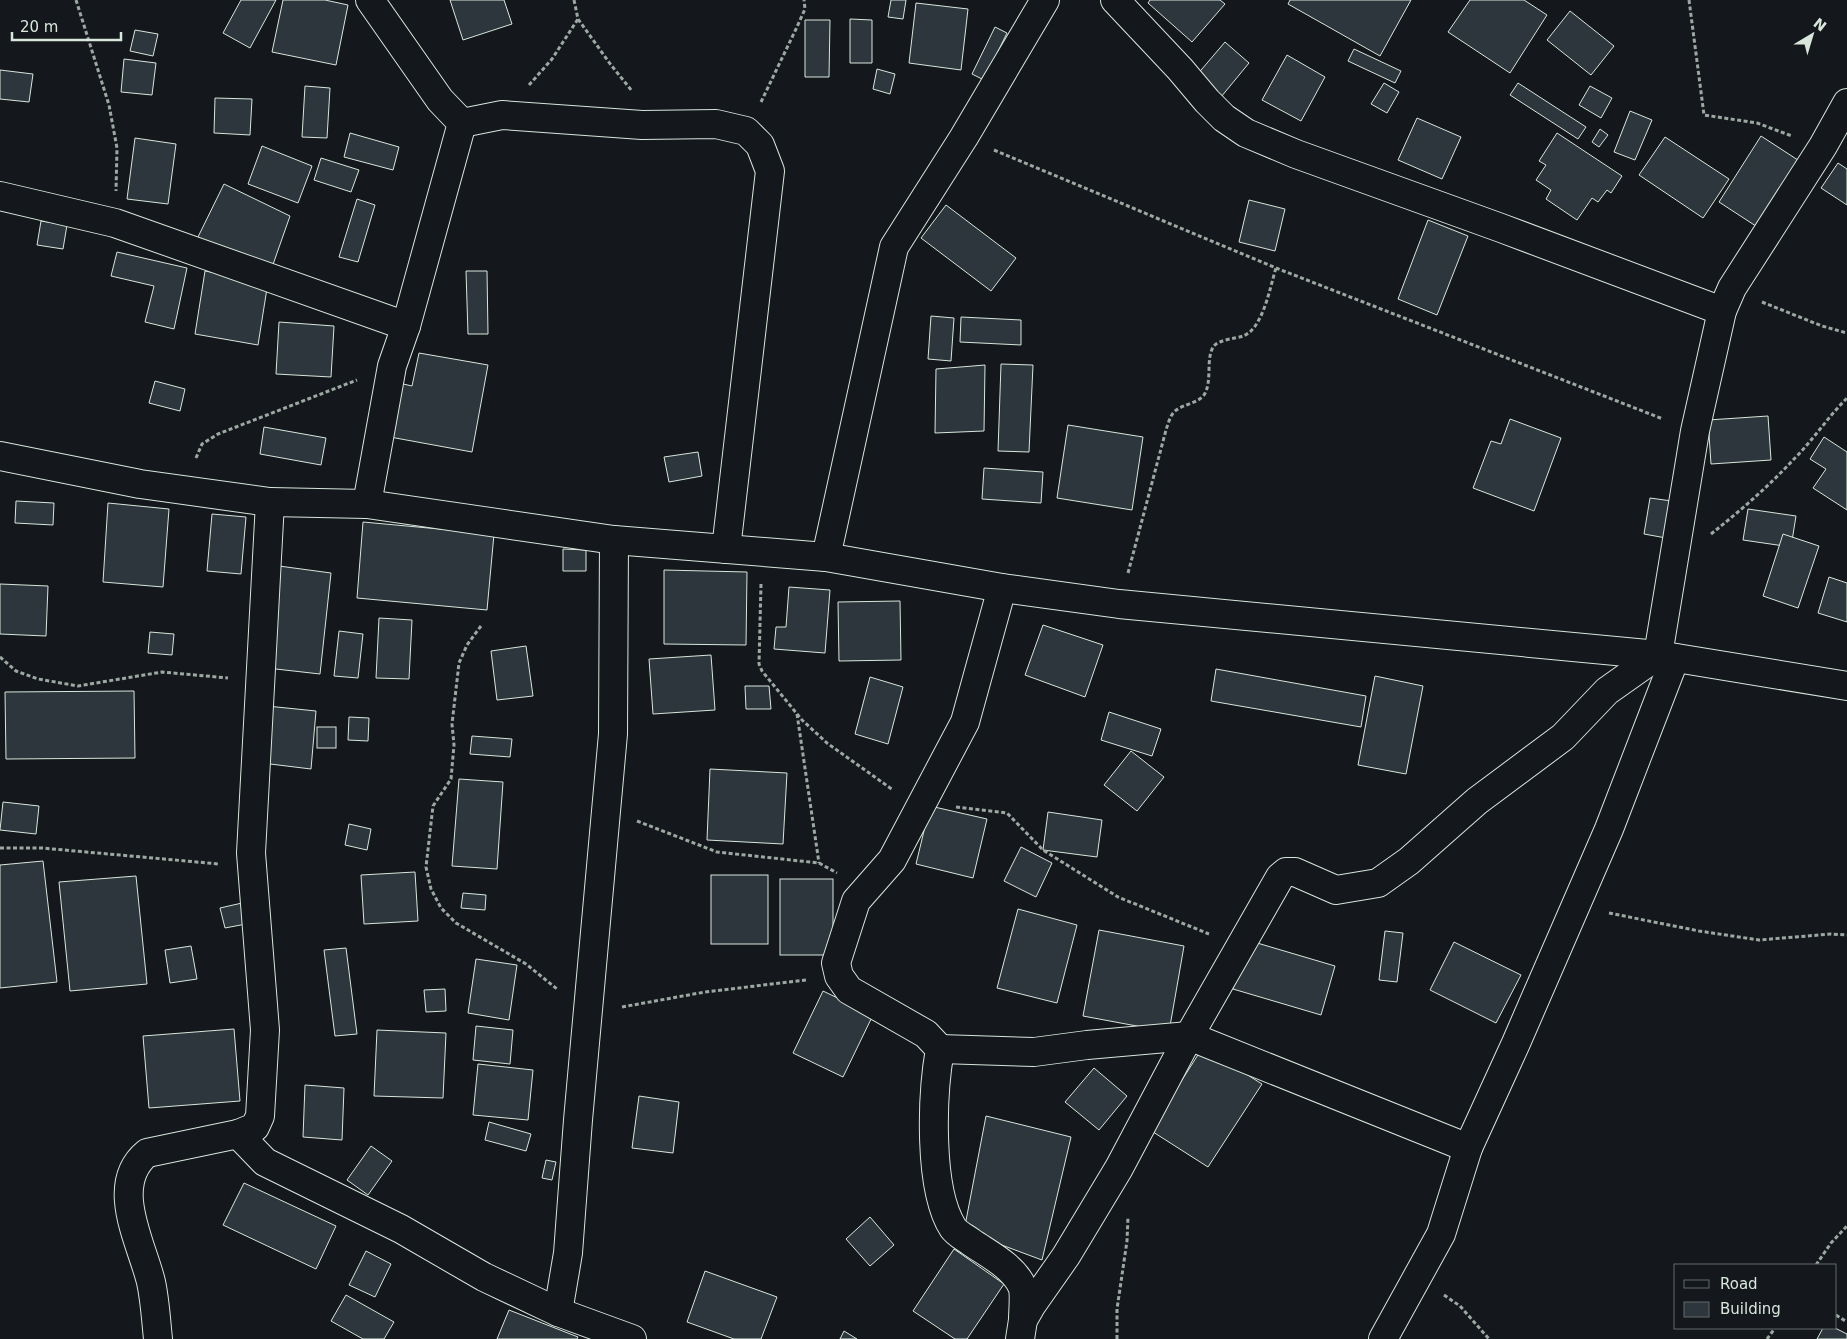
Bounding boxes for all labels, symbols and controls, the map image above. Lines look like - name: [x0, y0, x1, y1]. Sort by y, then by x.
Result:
- scale bar: [12, 10, 121, 42]
- north arrow: [1787, 10, 1837, 60]
- text: N: [1810, 15, 1830, 35]
- text: 20 m: [20, 18, 58, 36]
- legend: [1674, 1264, 1837, 1329]
- text: Road: [1720, 1275, 1758, 1293]
- text: Building: [1720, 1300, 1781, 1318]

